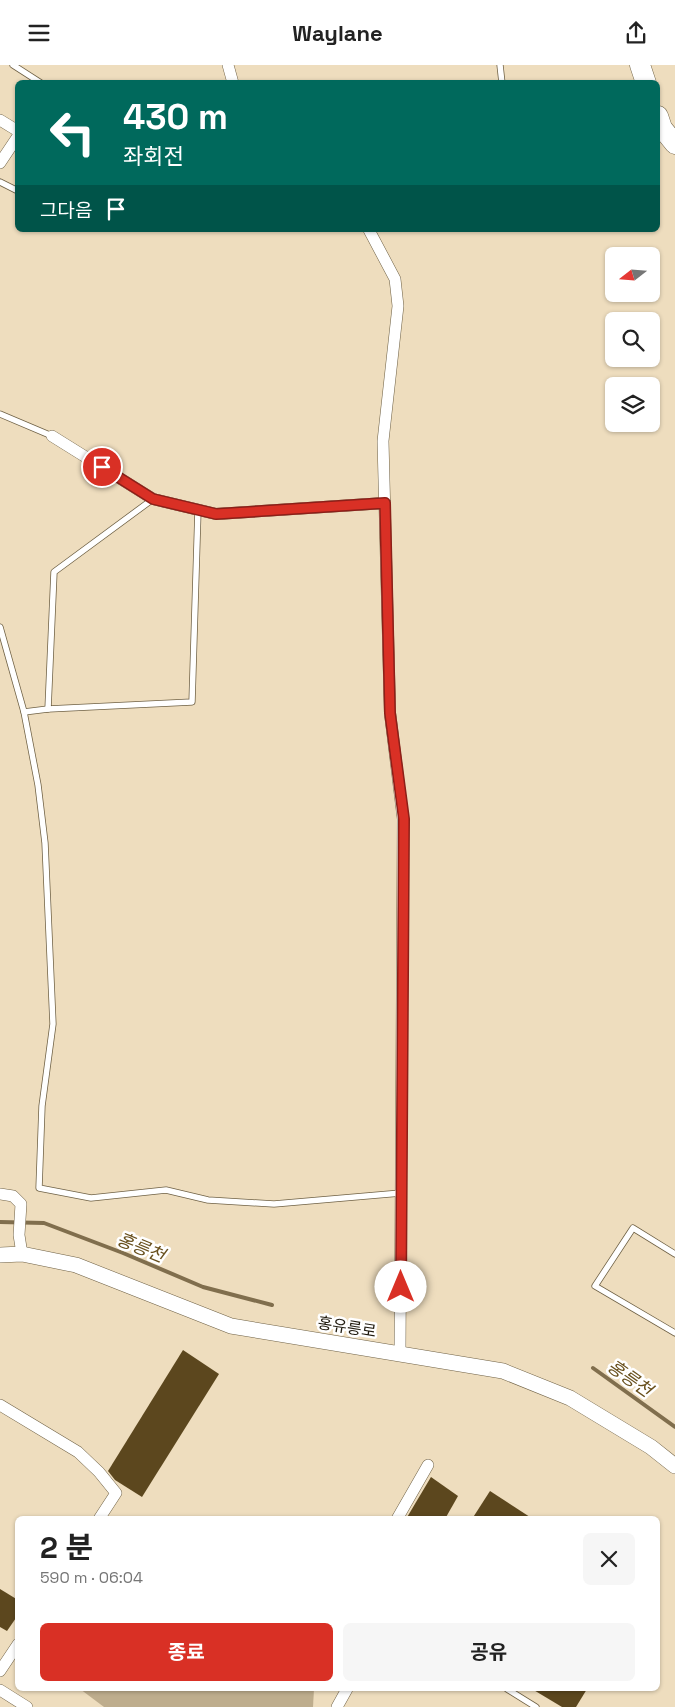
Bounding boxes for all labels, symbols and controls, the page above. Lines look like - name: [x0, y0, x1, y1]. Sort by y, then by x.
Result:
- icon: menu: [25, 19, 53, 47]
- text: Waylane: [292, 19, 383, 47]
- icon: share: [622, 19, 650, 47]
- text: 430 m: [123, 95, 228, 139]
- icon: left: [40, 100, 105, 165]
- text: 좌회전: [123, 142, 184, 170]
- icon: arrive: [102, 195, 130, 223]
- text: 그다음: [40, 198, 92, 223]
- north arrow: [605, 247, 660, 303]
- map controls: [605, 247, 660, 432]
- button: search: [605, 312, 660, 367]
- button: layers: [605, 377, 660, 432]
- pin: [81, 446, 123, 488]
- icon: arrive: [88, 453, 116, 481]
- water label: 홍릉천: [114, 1227, 171, 1268]
- position arrow: [374, 1260, 426, 1312]
- street label: 홍유릉로: [316, 1312, 378, 1342]
- water label: 홍릉천: [603, 1354, 659, 1403]
- text: 2 분: [40, 1528, 93, 1567]
- button: close: [583, 1533, 635, 1585]
- text: 590 m · 06:04: [40, 1567, 143, 1588]
- button: 종료: [40, 1623, 333, 1681]
- button: 공유: [343, 1623, 635, 1681]

